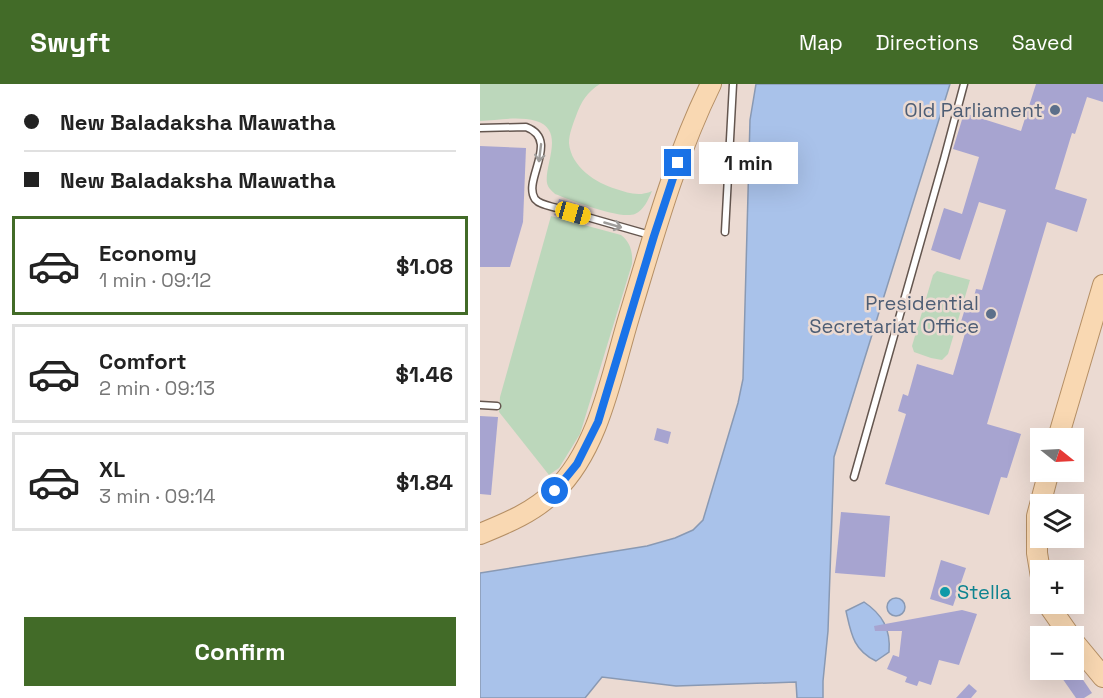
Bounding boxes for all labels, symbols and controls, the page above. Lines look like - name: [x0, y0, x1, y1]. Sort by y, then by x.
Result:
- text: Swyft: [30, 24, 111, 60]
- text: Map: [799, 29, 843, 56]
- text: Directions: [876, 29, 979, 56]
- text: Saved: [1012, 29, 1073, 56]
- place label: Old Parliament: [904, 97, 1043, 123]
- marker: Old Parliament: [1048, 103, 1062, 117]
- text: New Baladaksha Mawatha: [60, 108, 336, 136]
- callout: 1 min: [699, 142, 798, 184]
- one-way arrow: [534, 143, 545, 163]
- route end: [664, 149, 691, 176]
- text: 1 min: [724, 150, 773, 176]
- text: New Baladaksha Mawatha: [60, 166, 336, 194]
- car: [553, 199, 593, 227]
- one-way arrow: [604, 219, 623, 231]
- icon: car: [27, 239, 81, 293]
- text: Economy: [99, 239, 197, 267]
- text: $1.08: [396, 252, 453, 280]
- text: 1 min · 09:12: [99, 267, 211, 293]
- place label: Presidential Secretariat Office: [809, 290, 979, 339]
- marker: Presidential Secretariat Office: [984, 307, 998, 321]
- icon: car: [27, 347, 81, 401]
- text: Comfort: [99, 347, 187, 375]
- text: $1.46: [396, 360, 453, 388]
- text: 2 min · 09:13: [99, 375, 215, 401]
- north arrow: [1030, 428, 1084, 482]
- map controls: [1030, 428, 1084, 680]
- icon: car: [27, 455, 81, 509]
- text: XL: [99, 455, 125, 483]
- text: $1.84: [396, 468, 453, 496]
- route start: [541, 477, 568, 504]
- text: 3 min · 09:14: [99, 483, 216, 509]
- button: layers: [1030, 494, 1084, 548]
- button: +: [1030, 560, 1084, 614]
- place label: Stella: [957, 579, 1011, 605]
- marker: Stella: [938, 585, 952, 599]
- button: Confirm: [24, 617, 456, 686]
- button: −: [1030, 626, 1084, 680]

